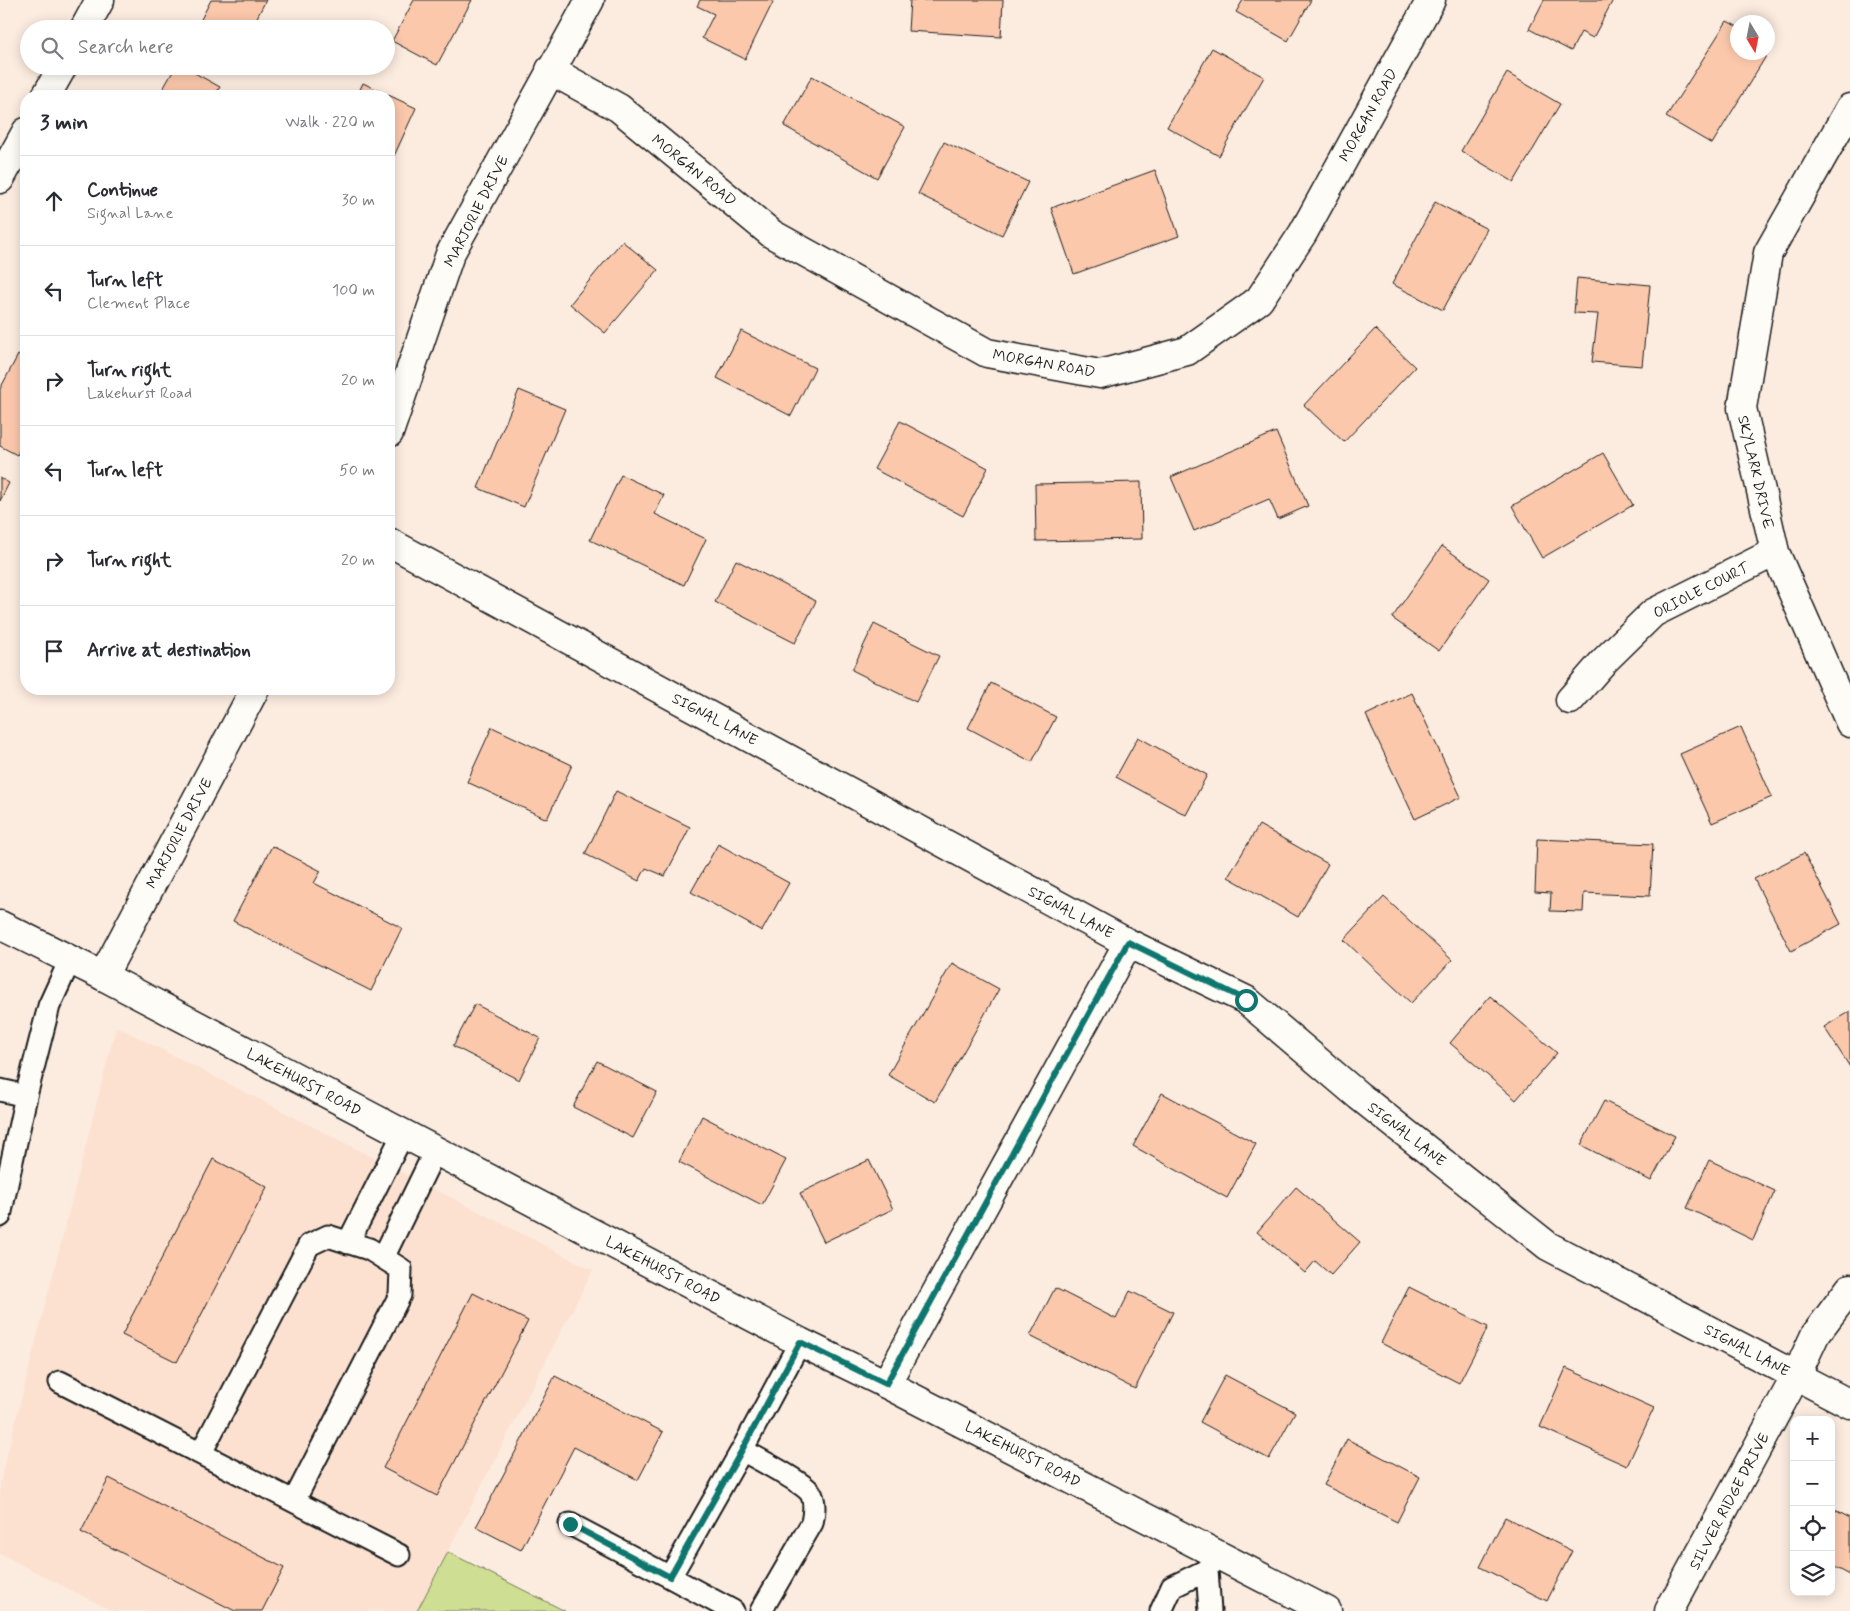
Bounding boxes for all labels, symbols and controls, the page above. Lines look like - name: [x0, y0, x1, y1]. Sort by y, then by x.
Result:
- north arrow: [1730, 15, 1775, 60]
- search box: [20, 20, 395, 75]
- icon: search: [38, 34, 66, 62]
- text: Search here: [78, 35, 174, 60]
- street label: MORGAN ROAD: [1335, 65, 1403, 166]
- text: 3 min: [40, 109, 88, 137]
- text: Walk · 220 m: [285, 112, 375, 133]
- street label: MORGAN ROAD: [647, 130, 740, 211]
- street label: MARJORIE DRIVE: [440, 152, 514, 271]
- text: Continue: [87, 178, 158, 203]
- icon: ahead: [40, 187, 68, 215]
- text: 30 m: [342, 190, 375, 211]
- text: Signal Lane: [87, 203, 173, 224]
- text: Turn left: [87, 268, 163, 293]
- icon: left: [40, 277, 68, 305]
- text: 100 m: [332, 280, 375, 301]
- text: Clement Place: [87, 293, 190, 314]
- street label: MORGAN ROAD: [991, 345, 1097, 383]
- text: Turn right: [87, 358, 171, 383]
- icon: right: [40, 367, 68, 395]
- text: 20 m: [341, 370, 375, 391]
- text: Lakehurst Road: [87, 383, 192, 404]
- street label: SKYLARK DRIVE: [1732, 414, 1778, 531]
- icon: left: [40, 457, 68, 485]
- text: Turn left: [87, 458, 163, 483]
- text: 50 m: [339, 460, 375, 481]
- icon: right: [40, 547, 68, 575]
- text: Turn right: [87, 548, 171, 573]
- text: 20 m: [341, 550, 375, 571]
- street label: ORIOLE COURT: [1650, 558, 1753, 624]
- icon: arrive: [40, 637, 68, 665]
- text: Arrive at destination: [87, 638, 251, 663]
- street label: SIGNAL LANE: [668, 689, 761, 751]
- street label: MARJORIE DRIVE: [142, 774, 218, 892]
- street label: SIGNAL LANE: [1024, 882, 1117, 944]
- route start: [1235, 989, 1258, 1012]
- street label: LAKEHURST ROAD: [243, 1044, 364, 1122]
- street label: SIGNAL LANE: [1363, 1098, 1450, 1172]
- street label: LAKEHURST ROAD: [602, 1232, 723, 1310]
- street label: SIGNAL LANE: [1700, 1320, 1793, 1382]
- map controls: [1790, 1416, 1835, 1596]
- button: +: [1790, 1416, 1835, 1461]
- street label: LAKEHURST ROAD: [961, 1417, 1084, 1493]
- street label: SILVER RIDGE DRIVE: [1685, 1429, 1775, 1574]
- button: −: [1790, 1461, 1835, 1506]
- button: locate: [1790, 1506, 1835, 1551]
- route end: [559, 1513, 582, 1536]
- button: layers: [1790, 1551, 1835, 1596]

